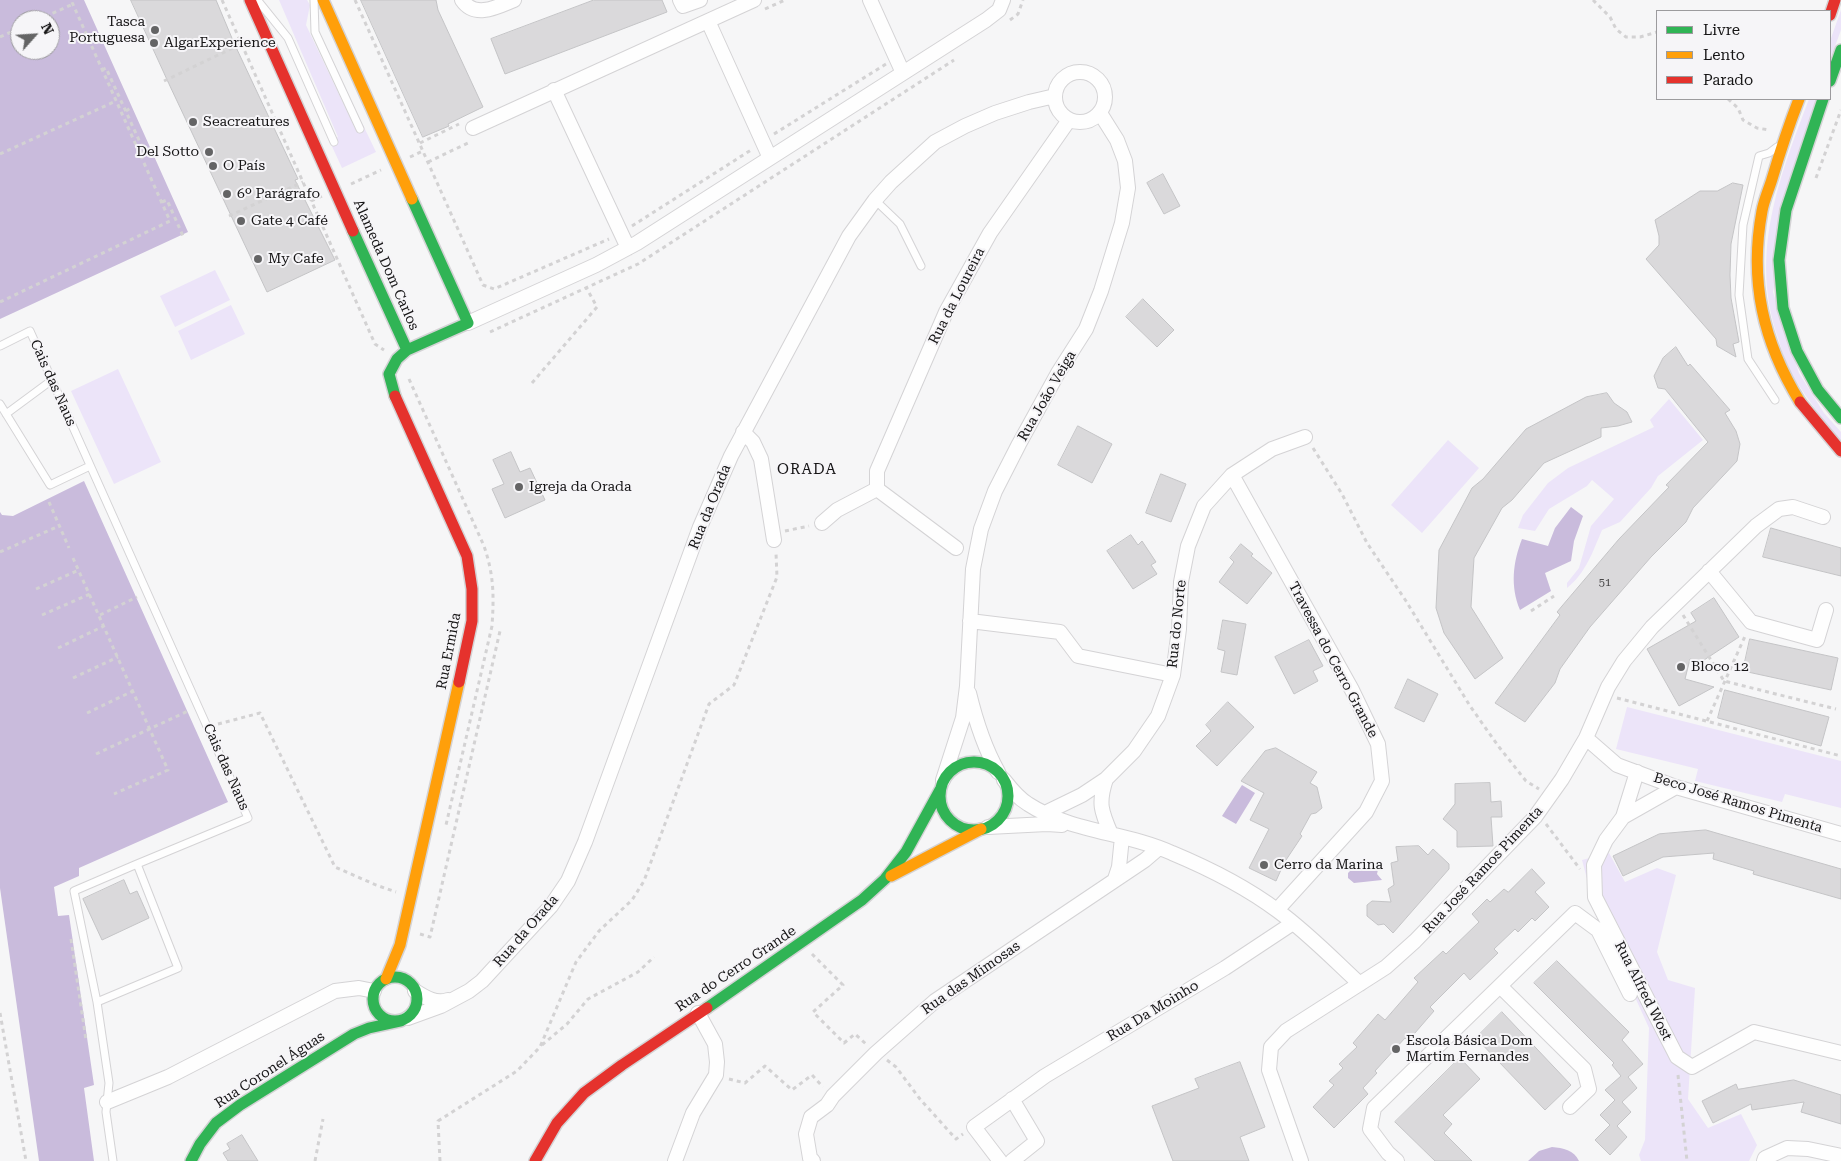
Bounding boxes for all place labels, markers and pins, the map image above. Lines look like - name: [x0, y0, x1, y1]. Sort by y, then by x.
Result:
- place label: Tasca Portuguesa: [69, 14, 145, 46]
- marker: Tasca Portuguesa: [149, 24, 161, 36]
- place label: AlgarExperience: [164, 35, 276, 51]
- marker: AlgarExperience: [148, 37, 160, 49]
- place label: Seacreatures: [203, 114, 289, 130]
- marker: Seacreatures: [187, 116, 199, 128]
- place label: Del Sotto: [136, 144, 199, 160]
- marker: Del Sotto: [203, 146, 215, 158]
- place label: O País: [223, 158, 265, 174]
- marker: O País: [207, 160, 219, 172]
- place label: 6º Parágrafo: [237, 186, 320, 202]
- marker: 6º Parágrafo: [221, 188, 233, 200]
- place label: Gate 4 Café: [251, 213, 328, 229]
- marker: Gate 4 Café: [235, 215, 247, 227]
- place label: My Cafe: [268, 251, 324, 267]
- marker: My Cafe: [252, 253, 264, 265]
- place label: Igreja da Orada: [529, 479, 632, 495]
- marker: Igreja da Orada: [513, 481, 525, 493]
- place label: Bloco 12: [1691, 659, 1749, 675]
- marker: Bloco 12: [1675, 661, 1687, 673]
- place label: Cerro da Marina: [1274, 857, 1383, 873]
- marker: Cerro da Marina: [1258, 859, 1270, 871]
- place label: Escola Básica Dom Martim Fernandes: [1406, 1033, 1533, 1066]
- marker: Escola Básica Dom Martim Fernandes: [1390, 1043, 1402, 1055]

